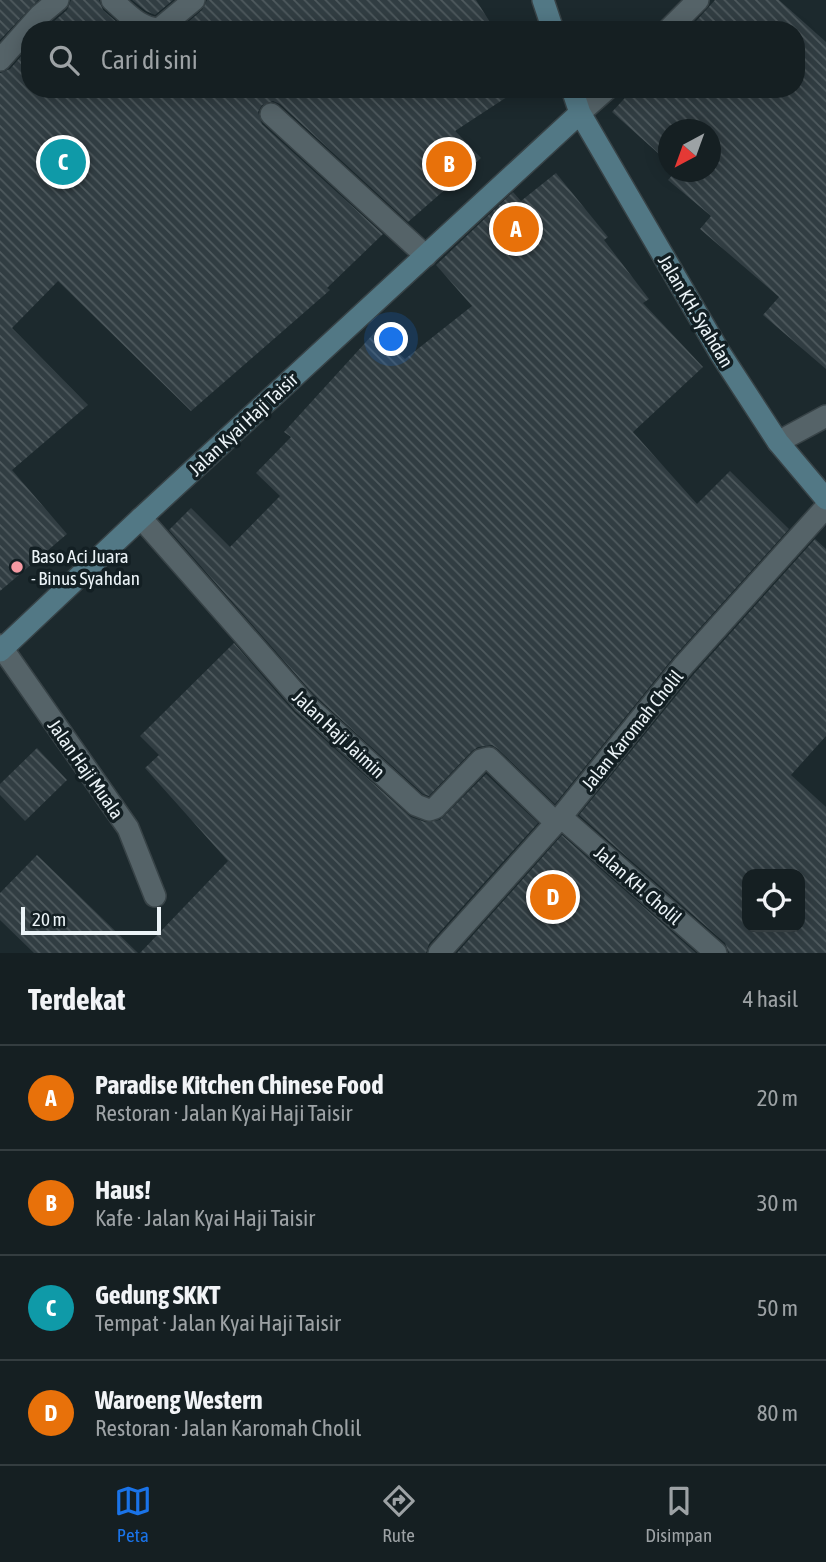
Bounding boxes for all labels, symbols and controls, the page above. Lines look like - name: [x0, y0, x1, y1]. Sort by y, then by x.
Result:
- search box: [21, 21, 805, 98]
- icon: search: [45, 41, 83, 79]
- text: Cari di sini: [101, 45, 198, 75]
- north arrow: [658, 119, 721, 182]
- pin: C: [40, 136, 86, 188]
- pin: B: [426, 138, 472, 190]
- pin: A: [493, 203, 539, 255]
- street label: Jalan KH. Syahdan: [654, 251, 738, 371]
- your location: [374, 322, 408, 356]
- street label: Jalan Kyai Haji Taisir: [184, 368, 302, 480]
- place label: Baso Aci Juara - Binus Syahdan: [31, 545, 140, 589]
- marker: Baso Aci Juara - Binus Syahdan: [9, 559, 25, 575]
- street label: Jalan Karomah Cholil: [577, 665, 687, 795]
- street label: Jalan Haji Jaimin: [288, 686, 390, 782]
- street label: Jalan Haji Muala: [44, 715, 128, 823]
- street label: Jalan KH. Cholil: [590, 841, 686, 929]
- map controls: [742, 869, 805, 932]
- button: locate: [742, 869, 805, 932]
- pin: D: [530, 871, 576, 923]
- scale bar: [21, 904, 161, 936]
- text: 20 m: [32, 908, 66, 930]
- text: Terdekat: [28, 982, 125, 1016]
- text: 4 hasil: [743, 986, 798, 1012]
- text: Paradise Kitchen Chinese Food: [95, 1070, 384, 1100]
- text: A: [45, 1085, 57, 1111]
- text: 20 m: [757, 1085, 798, 1111]
- text: Restoran · Jalan Kyai Haji Taisir: [95, 1100, 352, 1126]
- text: Haus!: [95, 1175, 151, 1205]
- text: B: [46, 1190, 56, 1216]
- text: 30 m: [757, 1190, 798, 1216]
- text: Kafe · Jalan Kyai Haji Taisir: [95, 1205, 315, 1231]
- text: Gedung SKKT: [95, 1280, 221, 1310]
- text: C: [46, 1295, 56, 1321]
- text: 50 m: [757, 1295, 798, 1321]
- text: Tempat · Jalan Kyai Haji Taisir: [95, 1310, 341, 1336]
- text: Waroeng Western: [95, 1385, 263, 1415]
- text: D: [45, 1400, 57, 1426]
- text: 80 m: [757, 1400, 798, 1426]
- text: Restoran · Jalan Karomah Cholil: [95, 1415, 361, 1441]
- tab: Peta: [114, 1482, 152, 1546]
- tab: Rute: [380, 1482, 418, 1546]
- tab: Disimpan: [645, 1482, 712, 1546]

